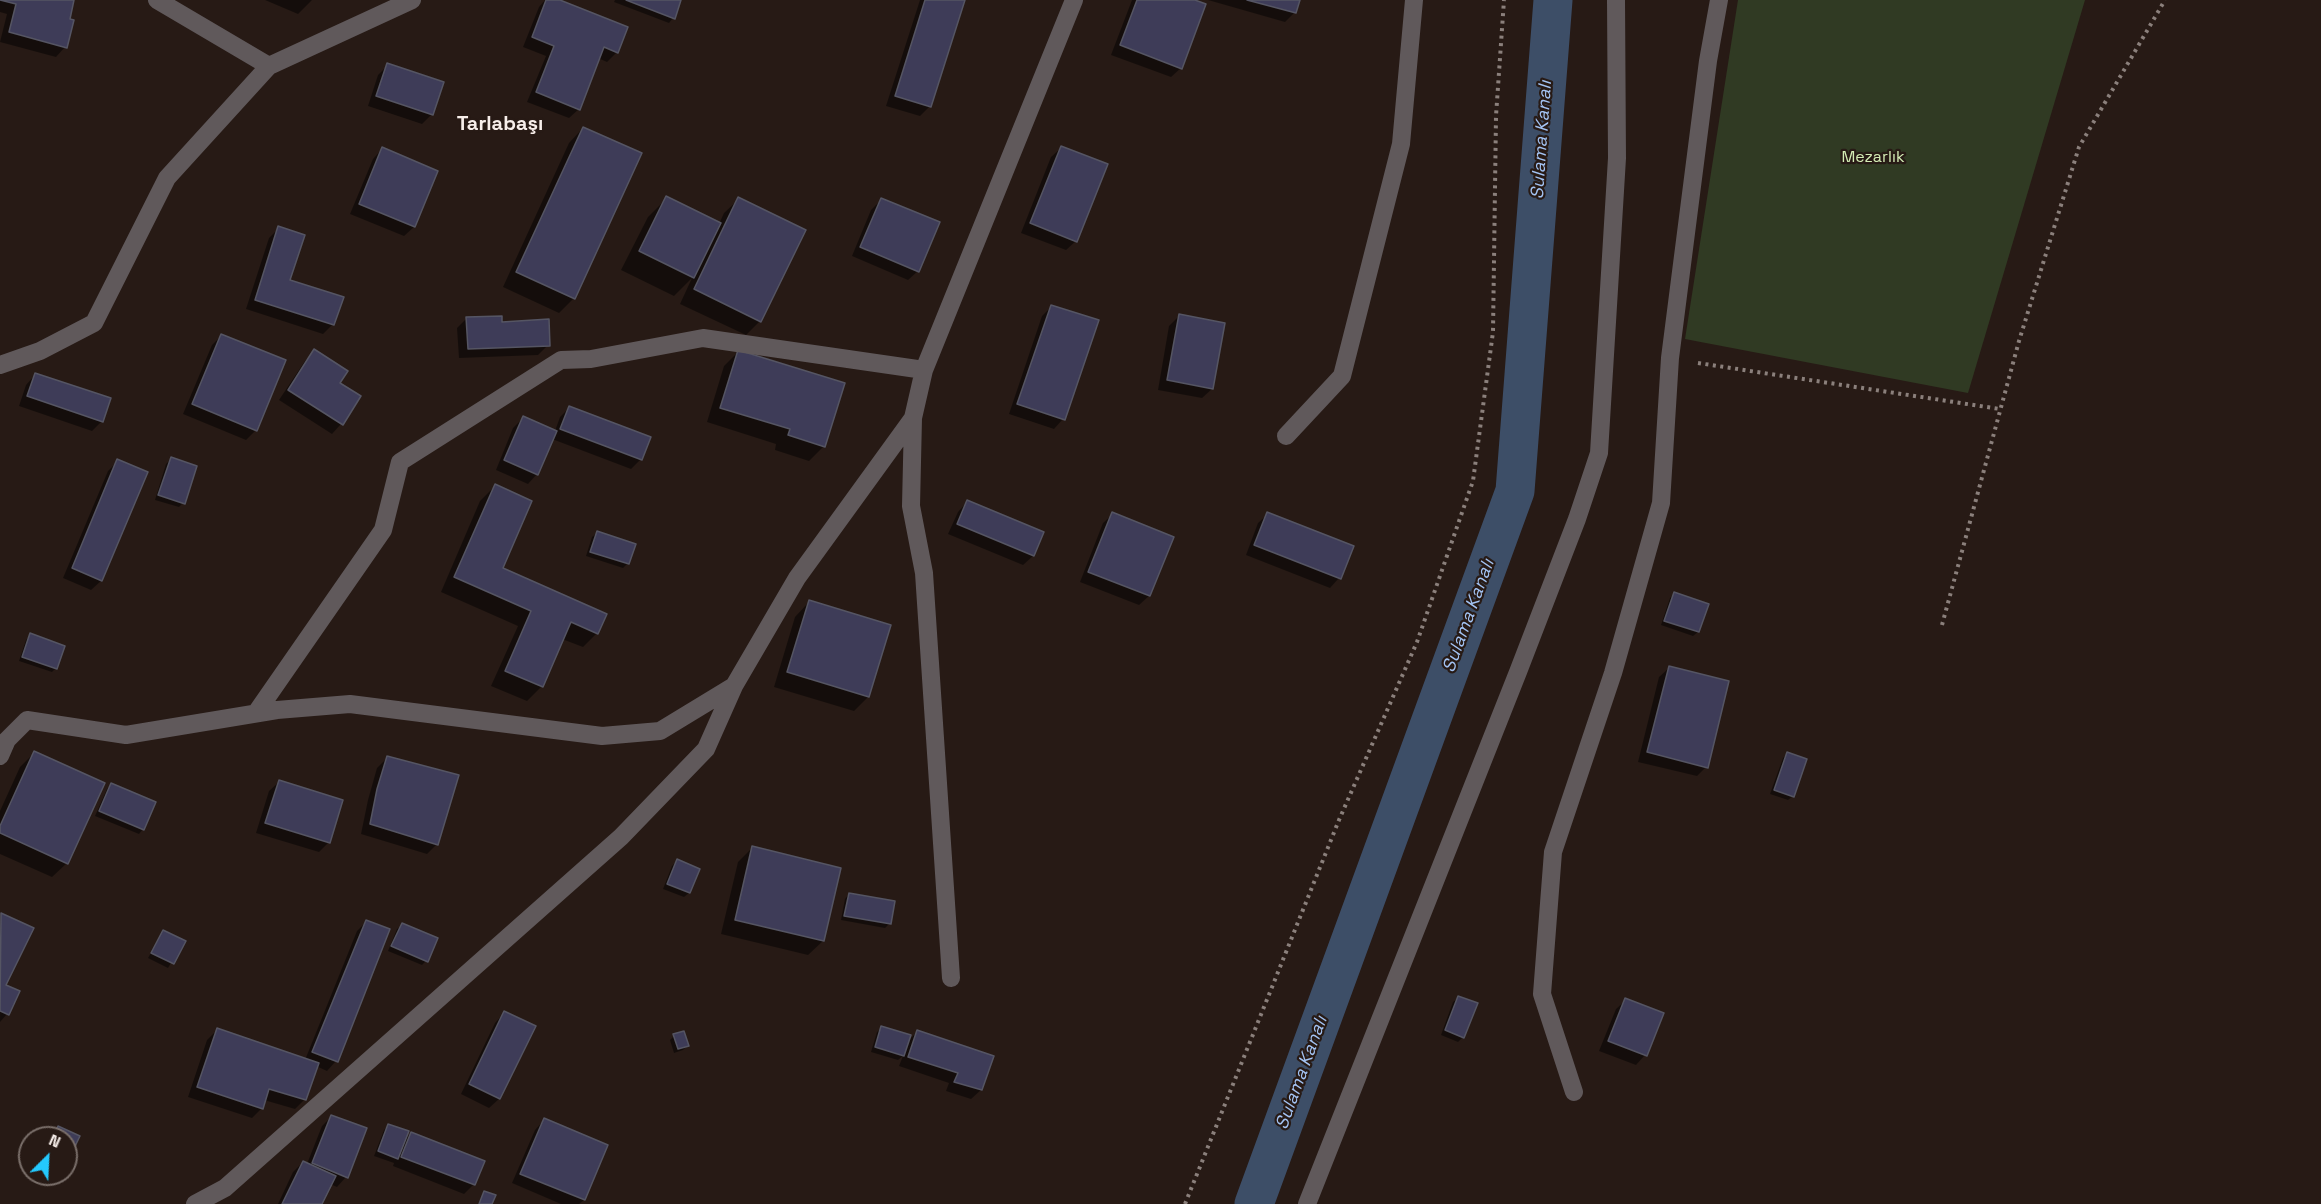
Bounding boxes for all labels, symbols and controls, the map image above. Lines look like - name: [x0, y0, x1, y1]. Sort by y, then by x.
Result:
- water label: Sulama Kanalı: [1527, 80, 1557, 200]
- district label: Tarlabaşı: [457, 113, 543, 137]
- park label: Mezarlık: [1842, 148, 1904, 168]
- water label: Sulama Kanalı: [1439, 556, 1499, 676]
- water label: Sulama Kanalı: [1272, 1013, 1332, 1133]
- north arrow: [18, 1126, 78, 1186]
- text: N: [46, 1129, 64, 1153]

